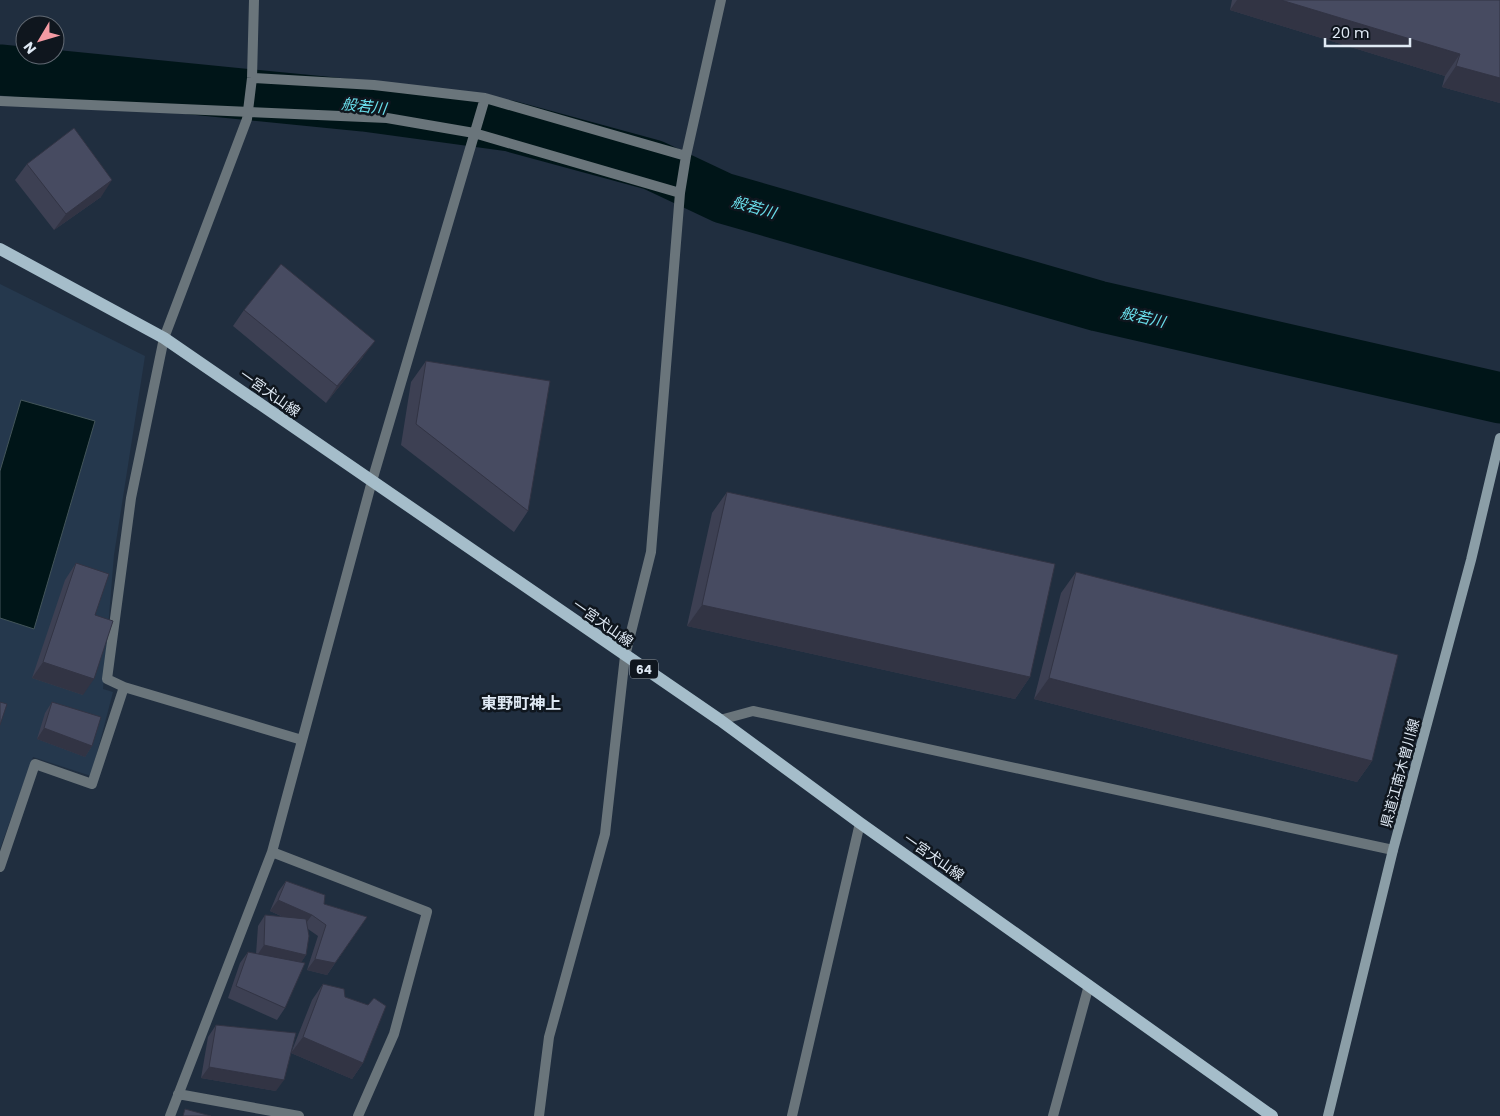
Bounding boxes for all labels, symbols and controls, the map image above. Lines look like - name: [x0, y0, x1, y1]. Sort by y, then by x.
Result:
- north arrow: [15, 15, 65, 65]
- scale bar: [1325, 15, 1410, 47]
- text: 20 m: [1332, 22, 1370, 43]
- text: N: [19, 38, 41, 58]
- water label: 般若川: [340, 93, 390, 119]
- water label: 般若川: [729, 191, 780, 224]
- water label: 般若川: [1119, 302, 1169, 333]
- street label: 一宮犬山線: [236, 365, 304, 421]
- street label: 一宮犬山線: [569, 595, 637, 651]
- road number: 64: [630, 660, 658, 679]
- district label: 東野町神上: [481, 692, 561, 715]
- street label: 県道江南木曽川線: [1376, 716, 1424, 830]
- street label: 一宮犬山線: [900, 829, 968, 885]

